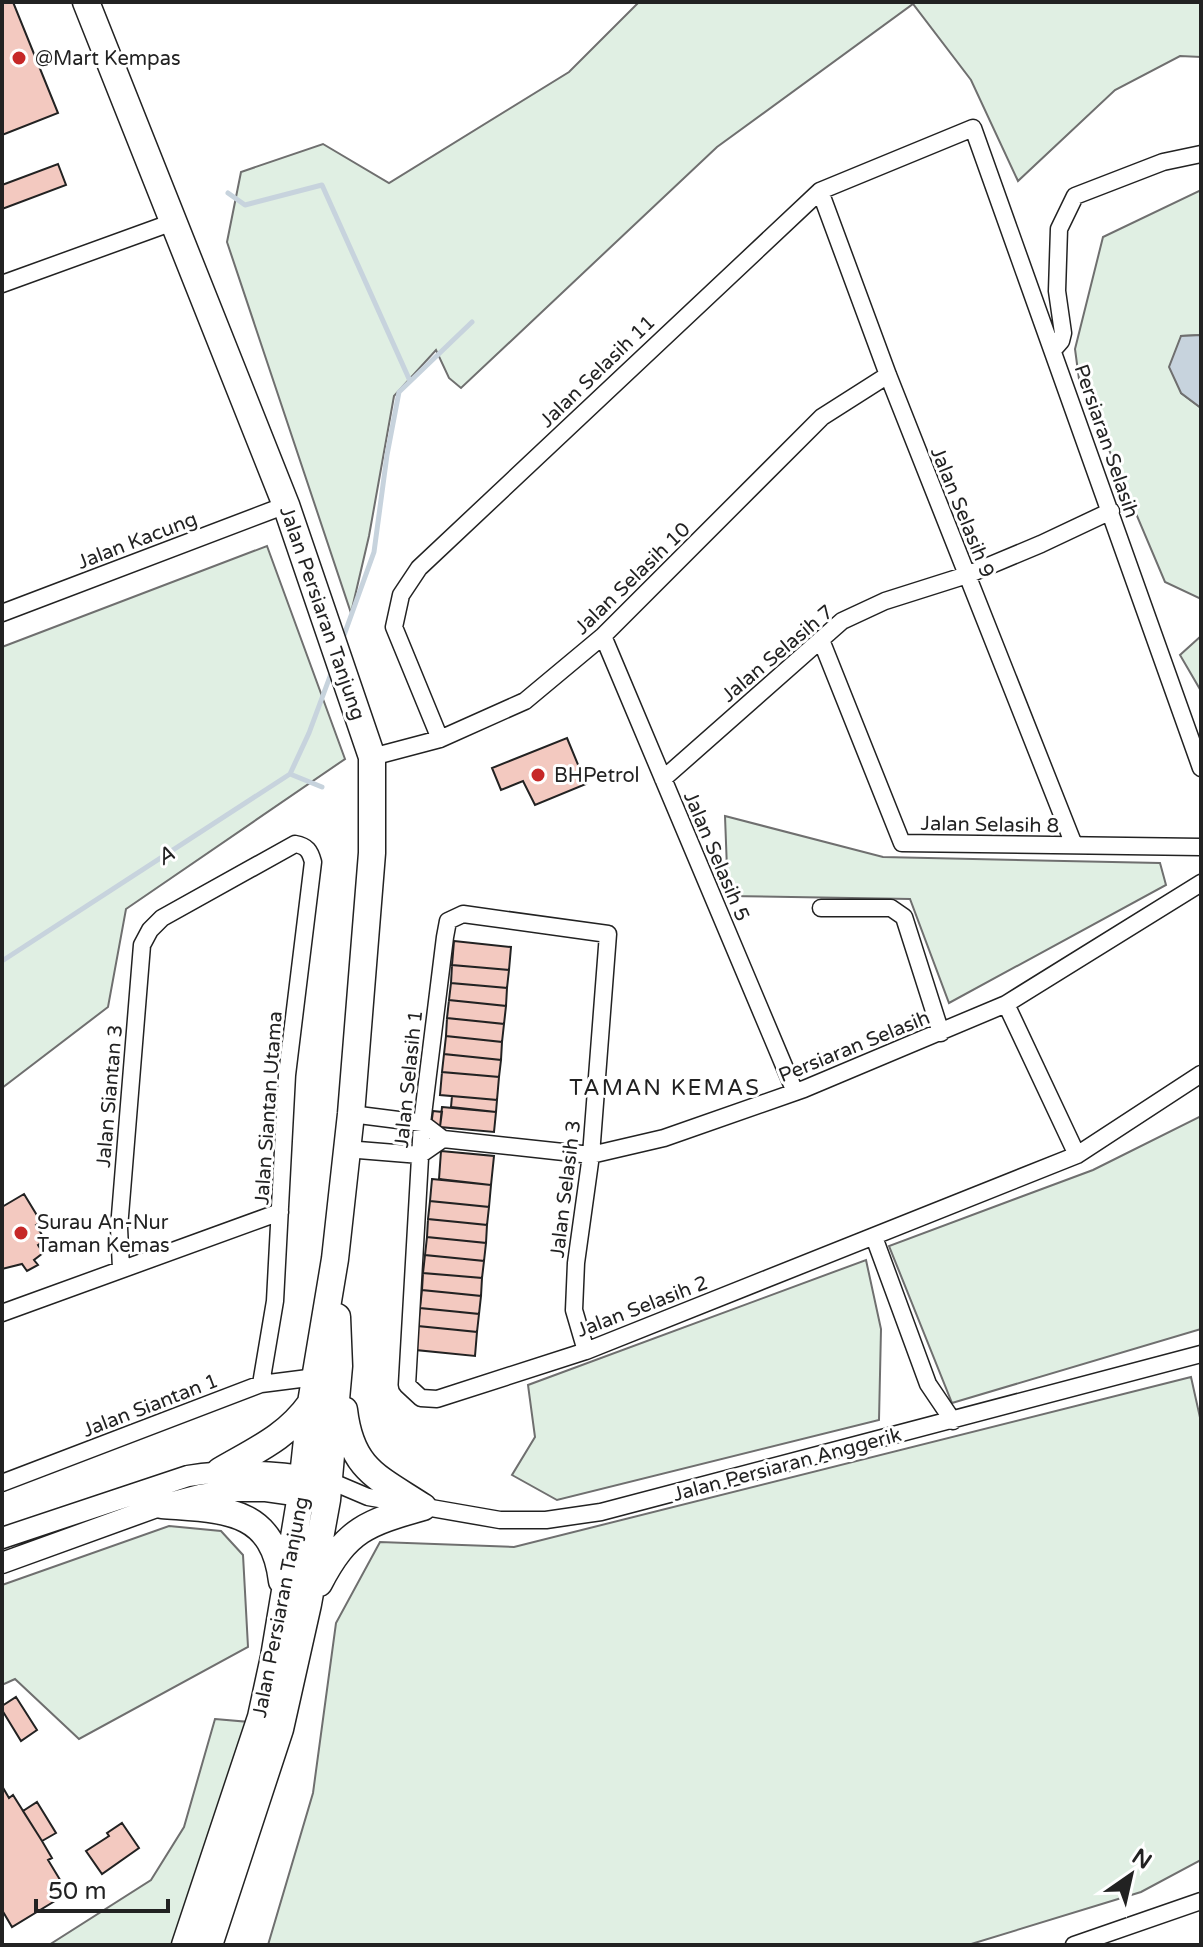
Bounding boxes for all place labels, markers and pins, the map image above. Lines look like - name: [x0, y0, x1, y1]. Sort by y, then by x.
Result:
- place label: @Mart Kempas: [35, 47, 181, 71]
- marker: @Mart Kempas: [10, 49, 28, 67]
- place label: BHPetrol: [554, 764, 640, 788]
- marker: BHPetrol: [529, 766, 547, 784]
- place label: Surau An-Nur Taman Kemas: [37, 1211, 170, 1258]
- marker: Surau An-Nur Taman Kemas: [12, 1224, 30, 1242]

